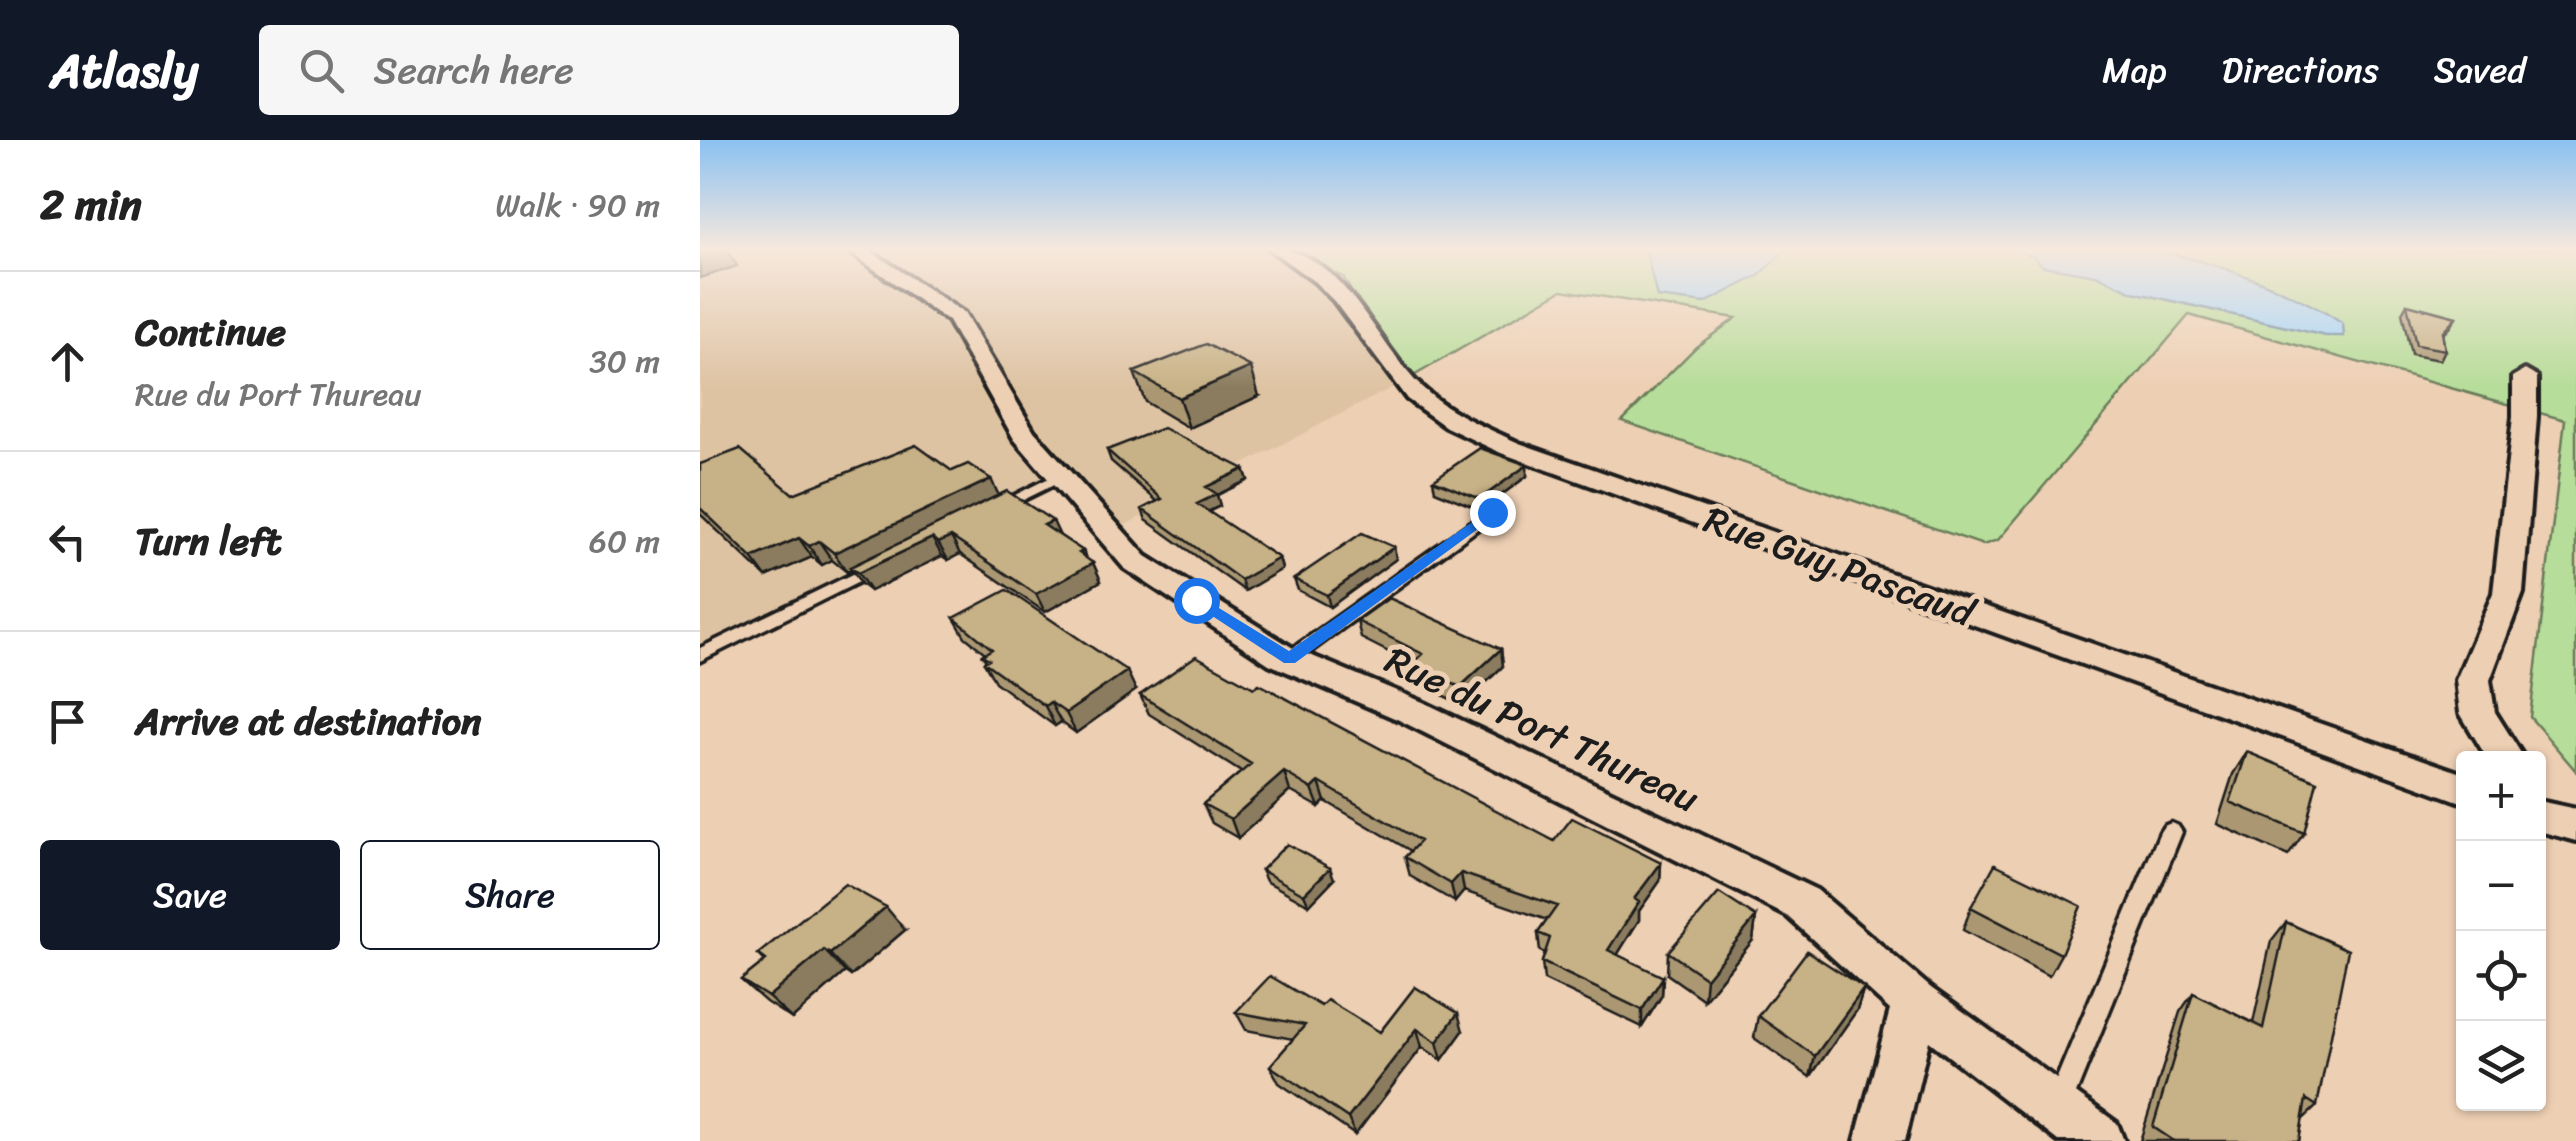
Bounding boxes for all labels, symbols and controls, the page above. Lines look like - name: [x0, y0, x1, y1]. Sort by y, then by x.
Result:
- search box: [259, 25, 959, 115]
- text: Atlasly: [50, 28, 199, 113]
- text: Search here: [374, 37, 574, 104]
- text: Map: [2102, 39, 2167, 101]
- text: Directions: [2222, 39, 2379, 101]
- text: Saved: [2434, 39, 2526, 101]
- icon: search: [294, 43, 349, 98]
- text: 2 min: [40, 168, 142, 242]
- text: Walk · 90 m: [495, 177, 660, 234]
- text: Continue: [135, 299, 286, 366]
- text: 30 m: [589, 333, 660, 390]
- icon: ahead: [40, 334, 95, 389]
- text: Rue du Port Thureau: [135, 366, 421, 423]
- street label: Rue Guy Pascaud: [1694, 487, 1986, 647]
- route end: [1470, 490, 1516, 536]
- text: Turn left: [135, 508, 281, 575]
- text: 60 m: [589, 513, 660, 570]
- icon: left: [40, 514, 95, 569]
- route start: [1174, 578, 1220, 624]
- street label: Rue du Port Thureau: [1374, 627, 1710, 832]
- text: Arrive at destination: [135, 688, 482, 755]
- icon: arrive: [40, 694, 95, 749]
- map controls: [2456, 751, 2546, 1111]
- button: +: [2456, 751, 2546, 841]
- button: Save: [40, 840, 340, 950]
- button: Share: [360, 840, 660, 950]
- button: −: [2456, 841, 2546, 931]
- button: locate: [2456, 931, 2546, 1021]
- button: layers: [2456, 1021, 2546, 1111]

